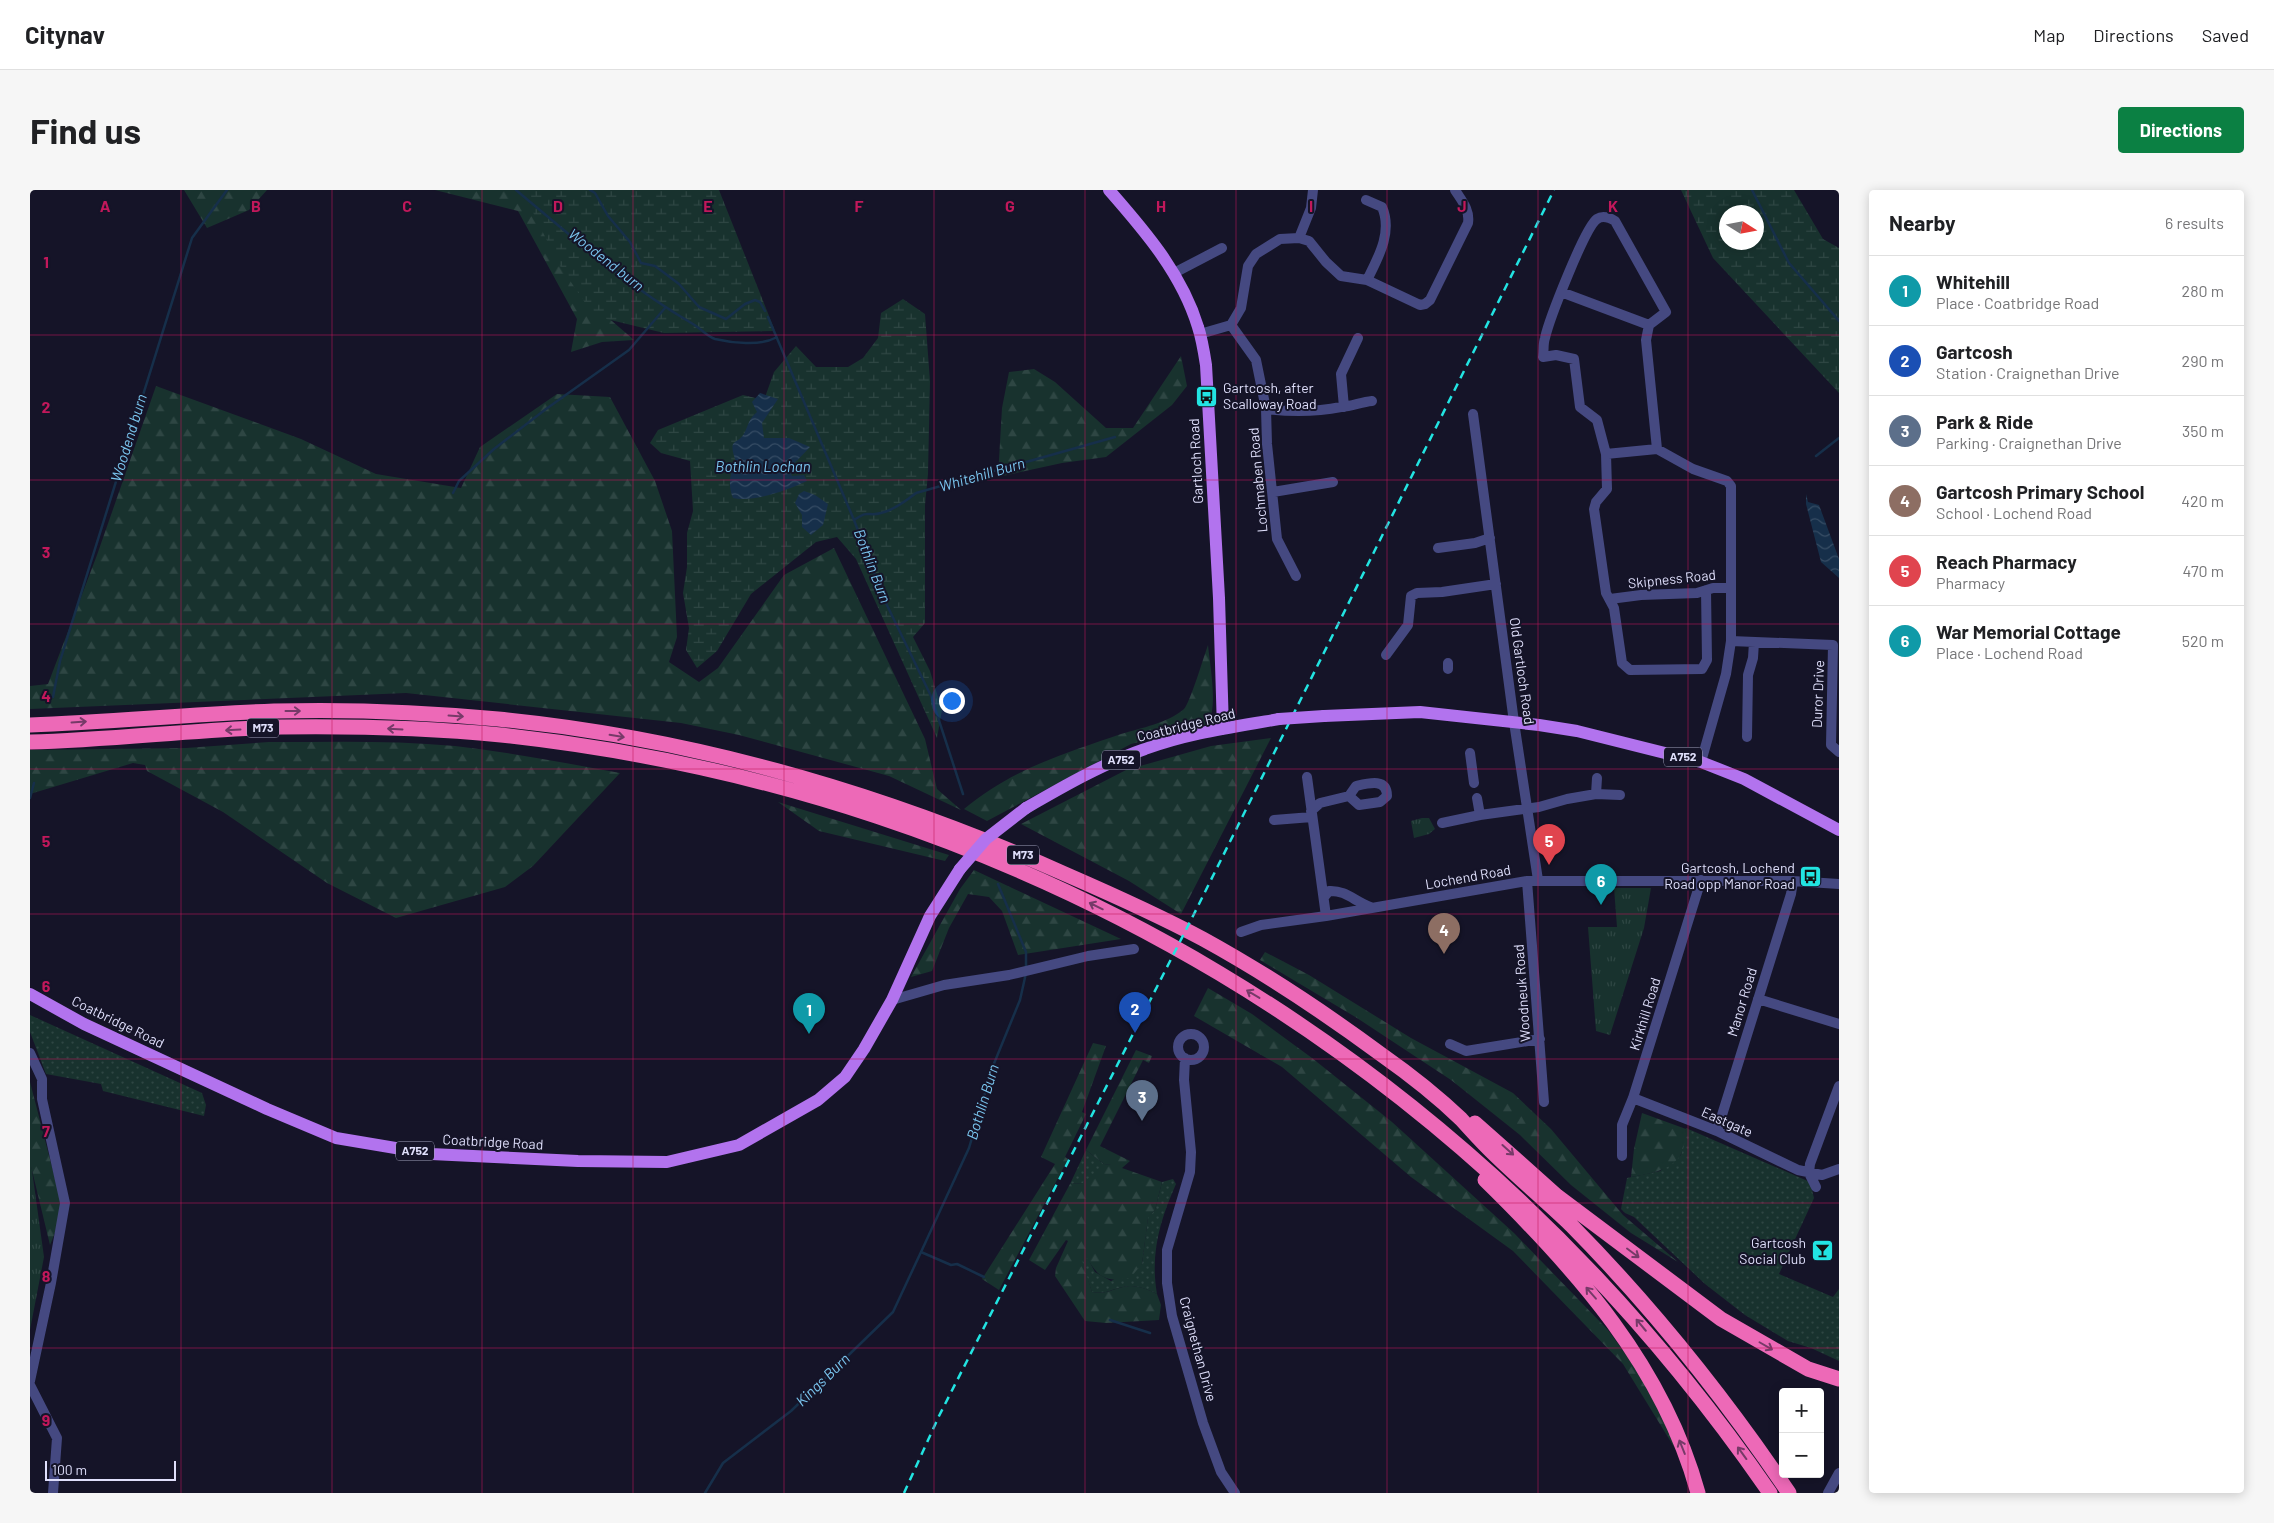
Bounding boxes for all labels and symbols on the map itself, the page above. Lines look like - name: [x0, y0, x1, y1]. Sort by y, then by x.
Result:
- text: A: [100, 196, 111, 215]
- text: B: [251, 196, 261, 215]
- text: C: [402, 196, 412, 215]
- text: D: [553, 196, 563, 215]
- text: E: [703, 196, 713, 215]
- text: F: [855, 196, 864, 215]
- text: G: [1005, 196, 1015, 215]
- text: H: [1156, 196, 1166, 215]
- text: I: [1309, 196, 1313, 215]
- text: J: [1457, 196, 1467, 215]
- text: K: [1608, 196, 1618, 215]
- north arrow: [1719, 205, 1764, 250]
- water label: Woodend burn: [565, 224, 648, 294]
- text: 1: [43, 252, 49, 271]
- place label: Gartcosh, after Scalloway Road: [1223, 379, 1317, 412]
- bus stop icon: Gartcosh, after Scalloway Road: [1195, 384, 1219, 408]
- water label: Woodend burn: [106, 391, 150, 484]
- text: 2: [42, 397, 51, 416]
- street label: Gartloch Road: [1185, 418, 1206, 504]
- street label: Lochmaben Road: [1244, 427, 1271, 533]
- water label: Whitehill Burn: [937, 453, 1027, 495]
- water label: Bothlin Lochan: [715, 457, 811, 475]
- water label: Bothlin Burn: [851, 526, 895, 605]
- text: 3: [42, 542, 50, 561]
- street label: Skipness Road: [1627, 565, 1717, 592]
- street label: Old Gartloch Road: [1507, 616, 1538, 726]
- street label: Duror Drive: [1808, 660, 1827, 728]
- text: 4: [41, 686, 51, 705]
- your location: [939, 688, 965, 714]
- street label: Coatbridge Road: [1135, 704, 1237, 745]
- one-way arrow: [285, 706, 301, 716]
- one-way arrow: [447, 712, 463, 721]
- one-way arrow: [70, 718, 86, 727]
- road number: M73: [247, 718, 279, 738]
- one-way arrow: [388, 724, 404, 733]
- one-way arrow: [225, 725, 241, 734]
- one-way arrow: [609, 731, 625, 741]
- road number: A752: [1664, 748, 1702, 766]
- road number: A752: [1102, 750, 1140, 770]
- pin: 5: [1533, 824, 1565, 865]
- text: 5: [42, 831, 51, 850]
- road number: M73: [1007, 846, 1039, 864]
- place label: Gartcosh, Lochend Road opp Manor Road: [1664, 859, 1795, 892]
- street label: Lochend Road: [1424, 861, 1512, 892]
- pin: 6: [1585, 864, 1617, 905]
- bus stop icon: Gartcosh, Lochend Road opp Manor Road: [1799, 864, 1823, 888]
- one-way arrow: [1089, 901, 1104, 910]
- pin: 4: [1428, 913, 1460, 954]
- street label: Woodneuk Road: [1510, 944, 1533, 1042]
- street label: Manor Road: [1723, 965, 1760, 1038]
- street label: Kirkhill Road: [1625, 975, 1664, 1052]
- text: 6: [42, 976, 51, 995]
- one-way arrow: [1247, 988, 1261, 998]
- street label: Coatbridge Road: [69, 992, 167, 1051]
- pin: 2: [1119, 992, 1151, 1033]
- pin: 1: [793, 993, 825, 1034]
- water label: Bothlin Burn: [962, 1062, 1002, 1142]
- pin: 3: [1126, 1080, 1158, 1121]
- street label: Eastgate: [1699, 1103, 1755, 1140]
- text: 7: [42, 1121, 50, 1140]
- street label: Coatbridge Road: [442, 1130, 544, 1153]
- road number: A752: [396, 1141, 434, 1160]
- one-way arrow: [1501, 1144, 1514, 1156]
- place label: Gartcosh Social Club: [1739, 1234, 1806, 1267]
- bar icon: Gartcosh Social Club: [1810, 1239, 1834, 1263]
- one-way arrow: [1626, 1248, 1639, 1259]
- text: 8: [42, 1266, 51, 1285]
- one-way arrow: [1585, 1286, 1597, 1299]
- street label: Craignethan Drive: [1176, 1295, 1221, 1403]
- one-way arrow: [1636, 1319, 1647, 1332]
- one-way arrow: [1759, 1342, 1773, 1352]
- water label: Kings Burn: [792, 1349, 853, 1409]
- text: 9: [42, 1410, 50, 1429]
- one-way arrow: [1677, 1440, 1687, 1455]
- one-way arrow: [1737, 1446, 1747, 1460]
- scale bar: [45, 1458, 176, 1481]

